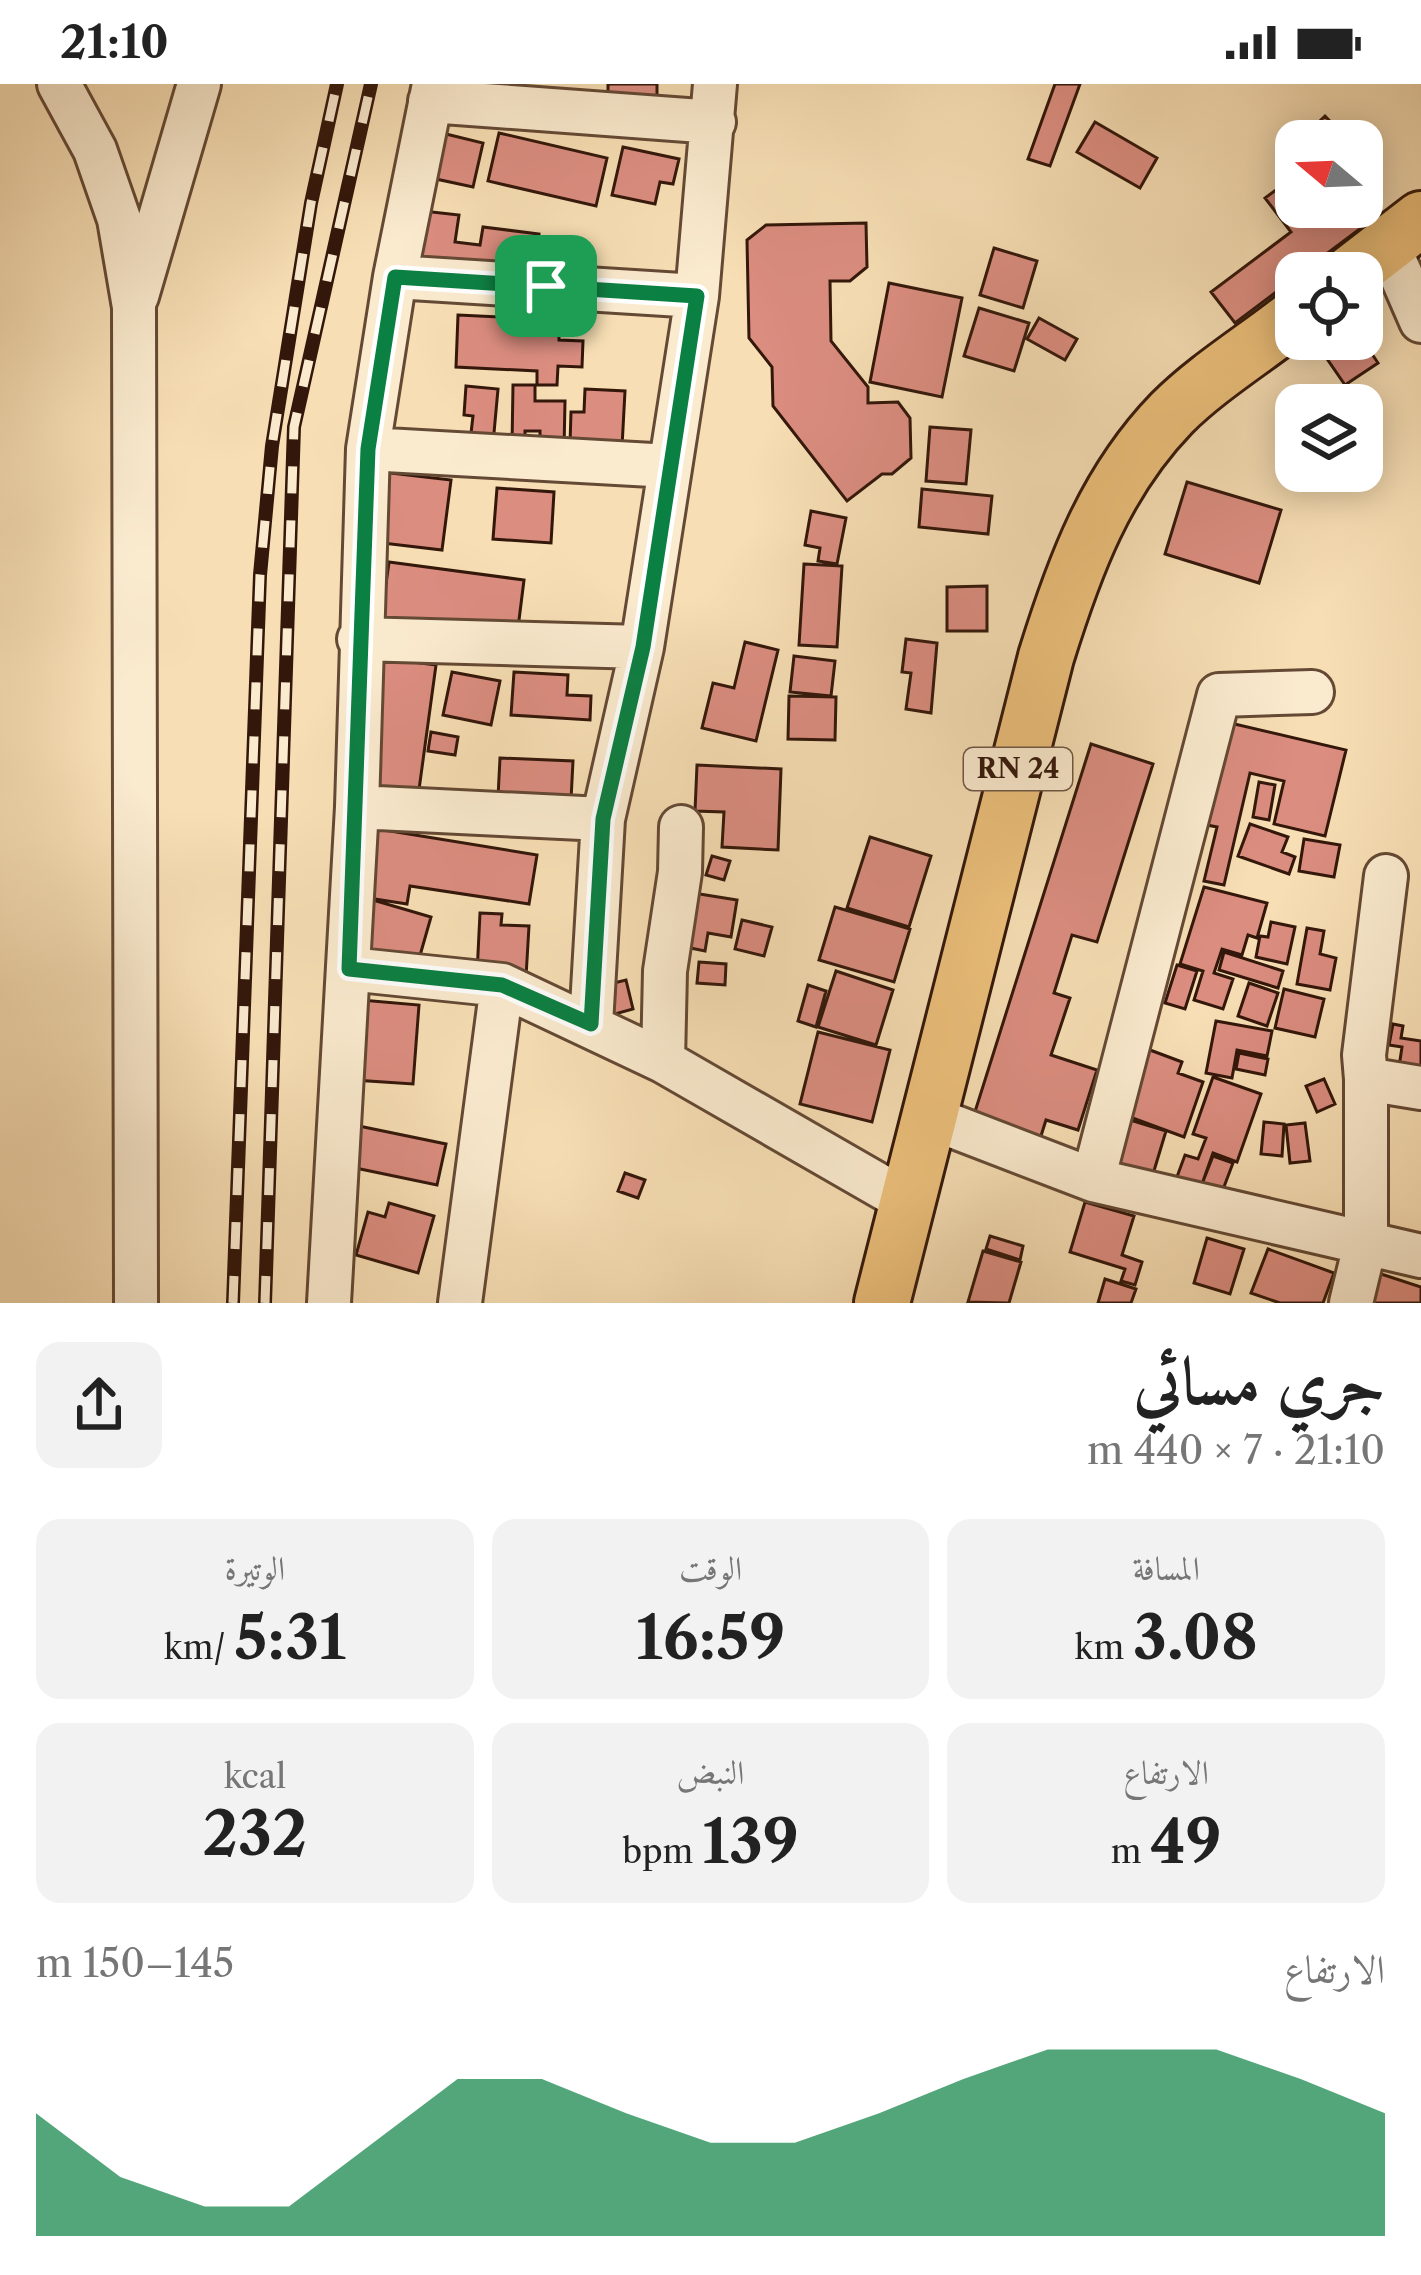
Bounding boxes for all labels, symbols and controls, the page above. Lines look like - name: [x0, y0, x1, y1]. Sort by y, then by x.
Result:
- text: 21:10: [60, 14, 169, 70]
- north arrow: [1275, 120, 1383, 228]
- map controls: [1275, 120, 1383, 492]
- pin: [495, 235, 597, 337]
- button: locate: [1275, 252, 1383, 360]
- icon: arrive: [513, 253, 579, 319]
- button: layers: [1275, 384, 1383, 492]
- road number: RN 24: [964, 748, 1072, 790]
- text: جري مسائي: [1133, 1340, 1385, 1421]
- button: share: [36, 1342, 162, 1468]
- text: 21:10 · 7 × 440 m: [1087, 1426, 1385, 1474]
- text: الوتيرة: [224, 1548, 285, 1589]
- text: الوقت: [679, 1548, 742, 1589]
- text: المسافة: [1132, 1548, 1200, 1589]
- text: 5:31: [234, 1601, 346, 1675]
- text: 16:59: [636, 1601, 785, 1675]
- text: 3.08: [1133, 1601, 1258, 1675]
- text: /km: [164, 1627, 234, 1668]
- text: km: [1074, 1627, 1133, 1668]
- text: النبض: [677, 1752, 745, 1793]
- text: الارتفاع: [1123, 1752, 1209, 1793]
- text: kcal: [224, 1756, 286, 1797]
- text: 232: [202, 1797, 307, 1871]
- text: 139: [702, 1805, 799, 1879]
- text: 49: [1150, 1805, 1222, 1879]
- text: bpm: [622, 1831, 702, 1872]
- text: m: [1111, 1831, 1150, 1872]
- text: 145–150 m: [36, 1939, 234, 1987]
- text: الارتفاع: [1284, 1945, 1385, 1993]

